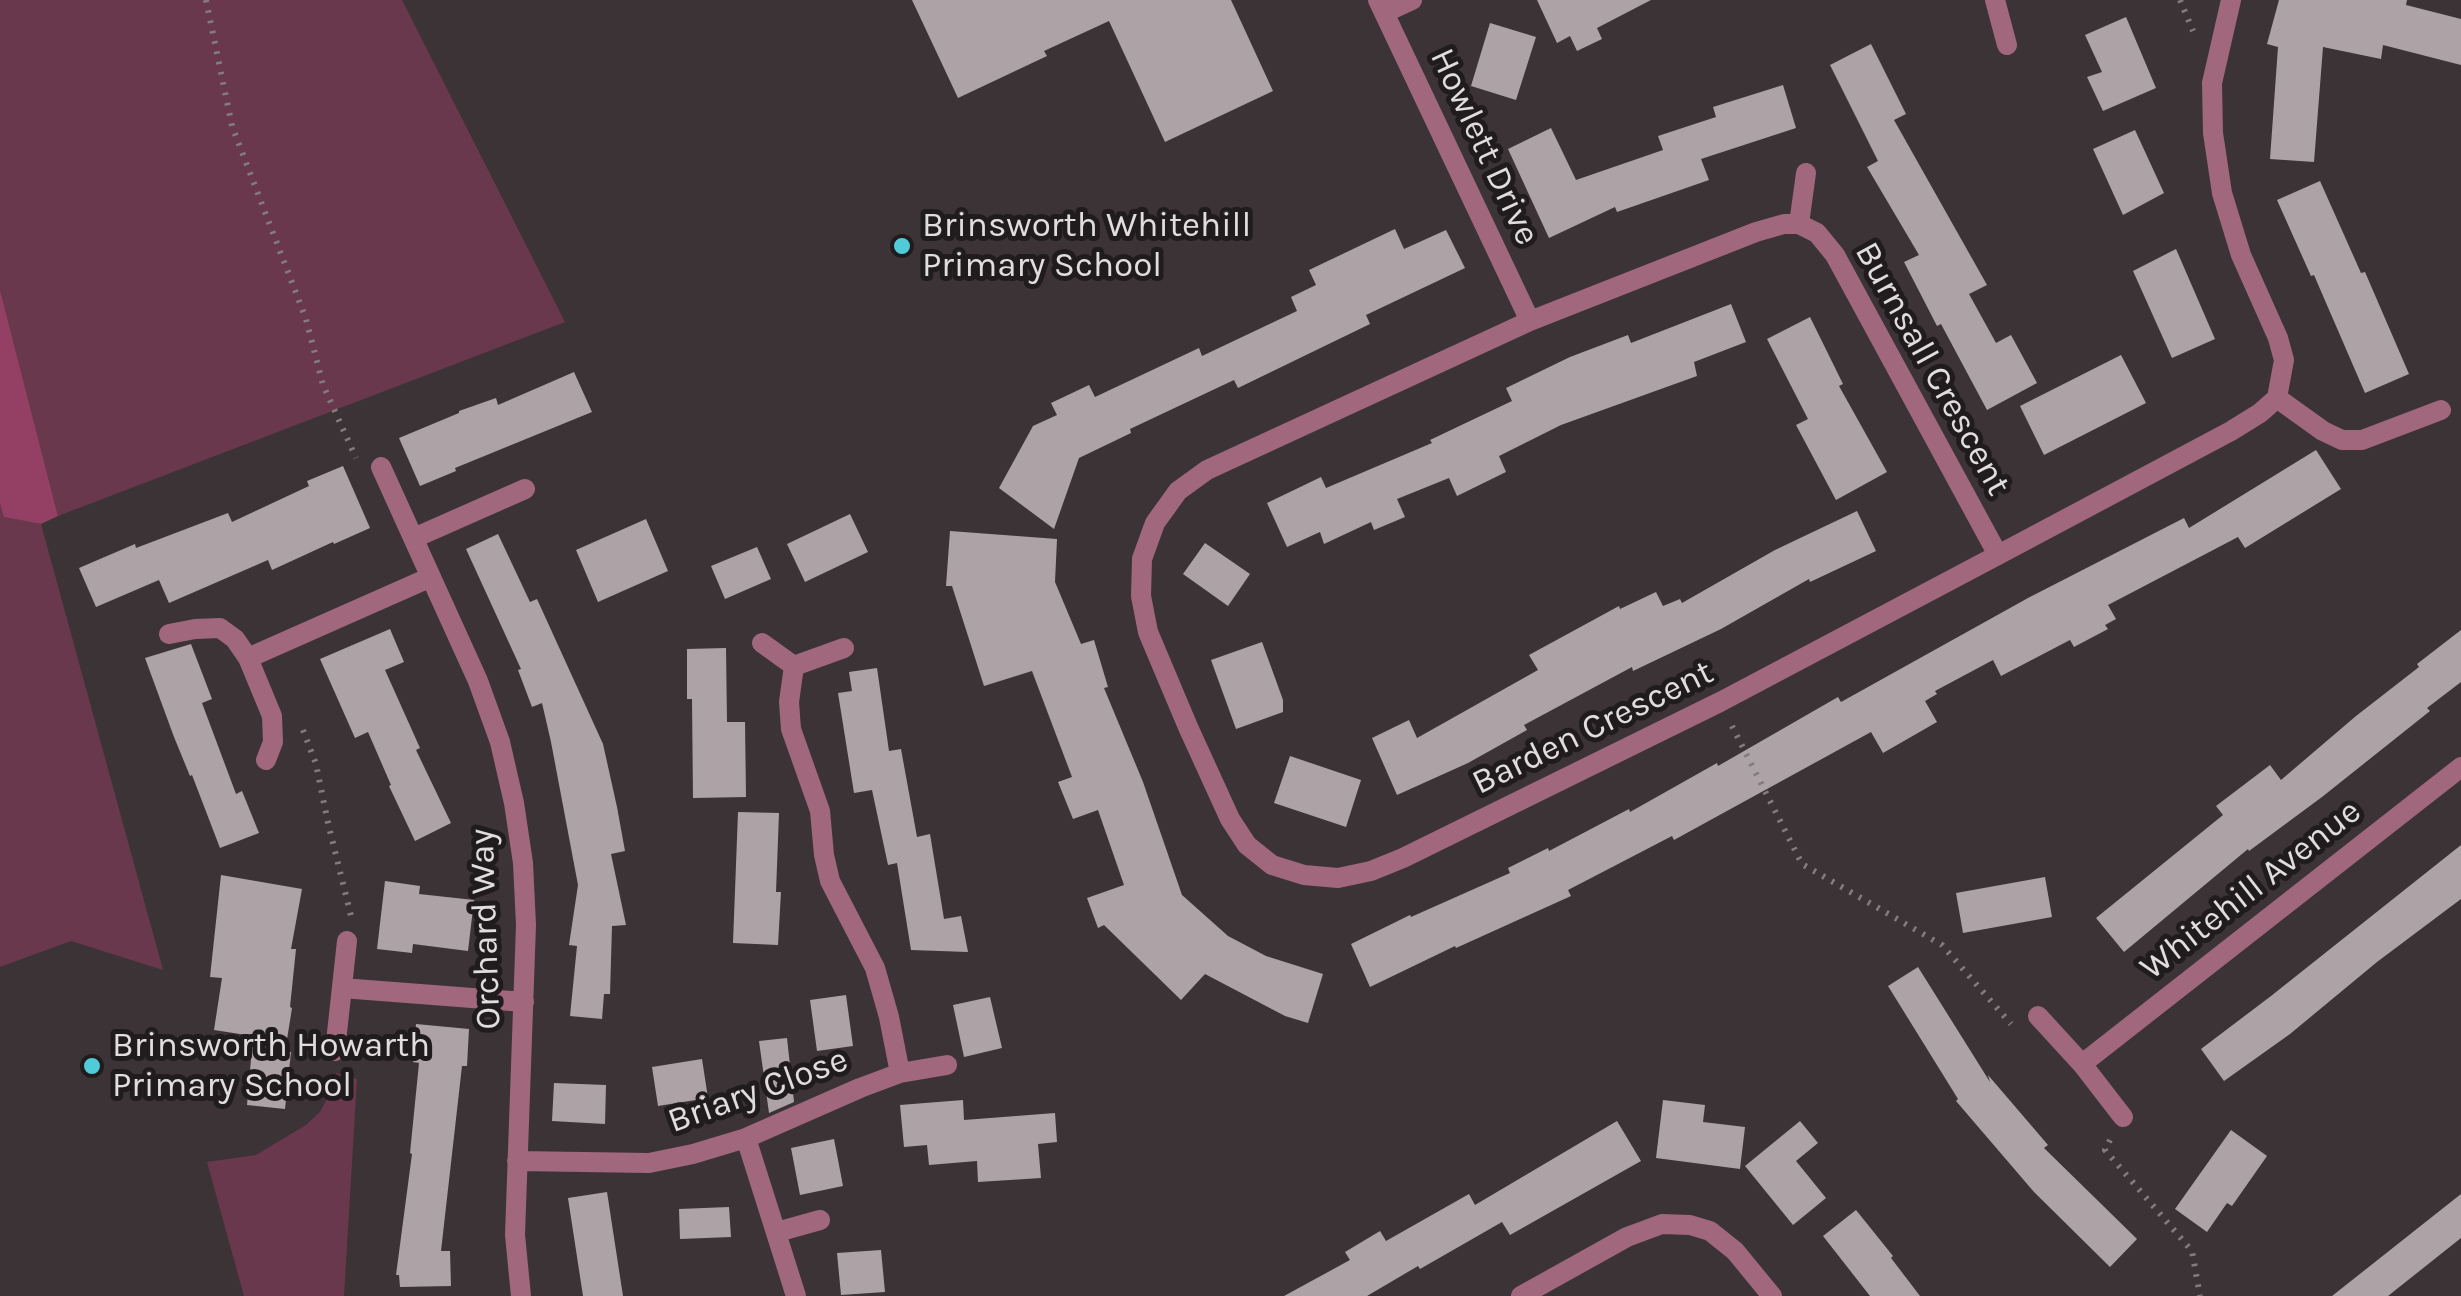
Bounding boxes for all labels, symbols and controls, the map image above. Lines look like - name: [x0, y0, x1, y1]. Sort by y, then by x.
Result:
- street label: Howlett Drive: [1420, 42, 1548, 252]
- place label: Brinsworth Whitehill Primary School: [922, 205, 1251, 287]
- marker: Brinsworth Whitehill Primary School: [891, 235, 913, 257]
- street label: Burnsall Crescent: [1845, 235, 2019, 503]
- street label: Barden Crescent: [1466, 652, 1720, 804]
- street label: Whitehill Avenue: [2132, 791, 2370, 989]
- street label: Orchard Way: [462, 828, 510, 1030]
- place label: Brinsworth Howarth Primary School: [112, 1025, 430, 1107]
- street label: Briary Close: [662, 1039, 854, 1143]
- marker: Brinsworth Howarth Primary School: [81, 1055, 103, 1077]

